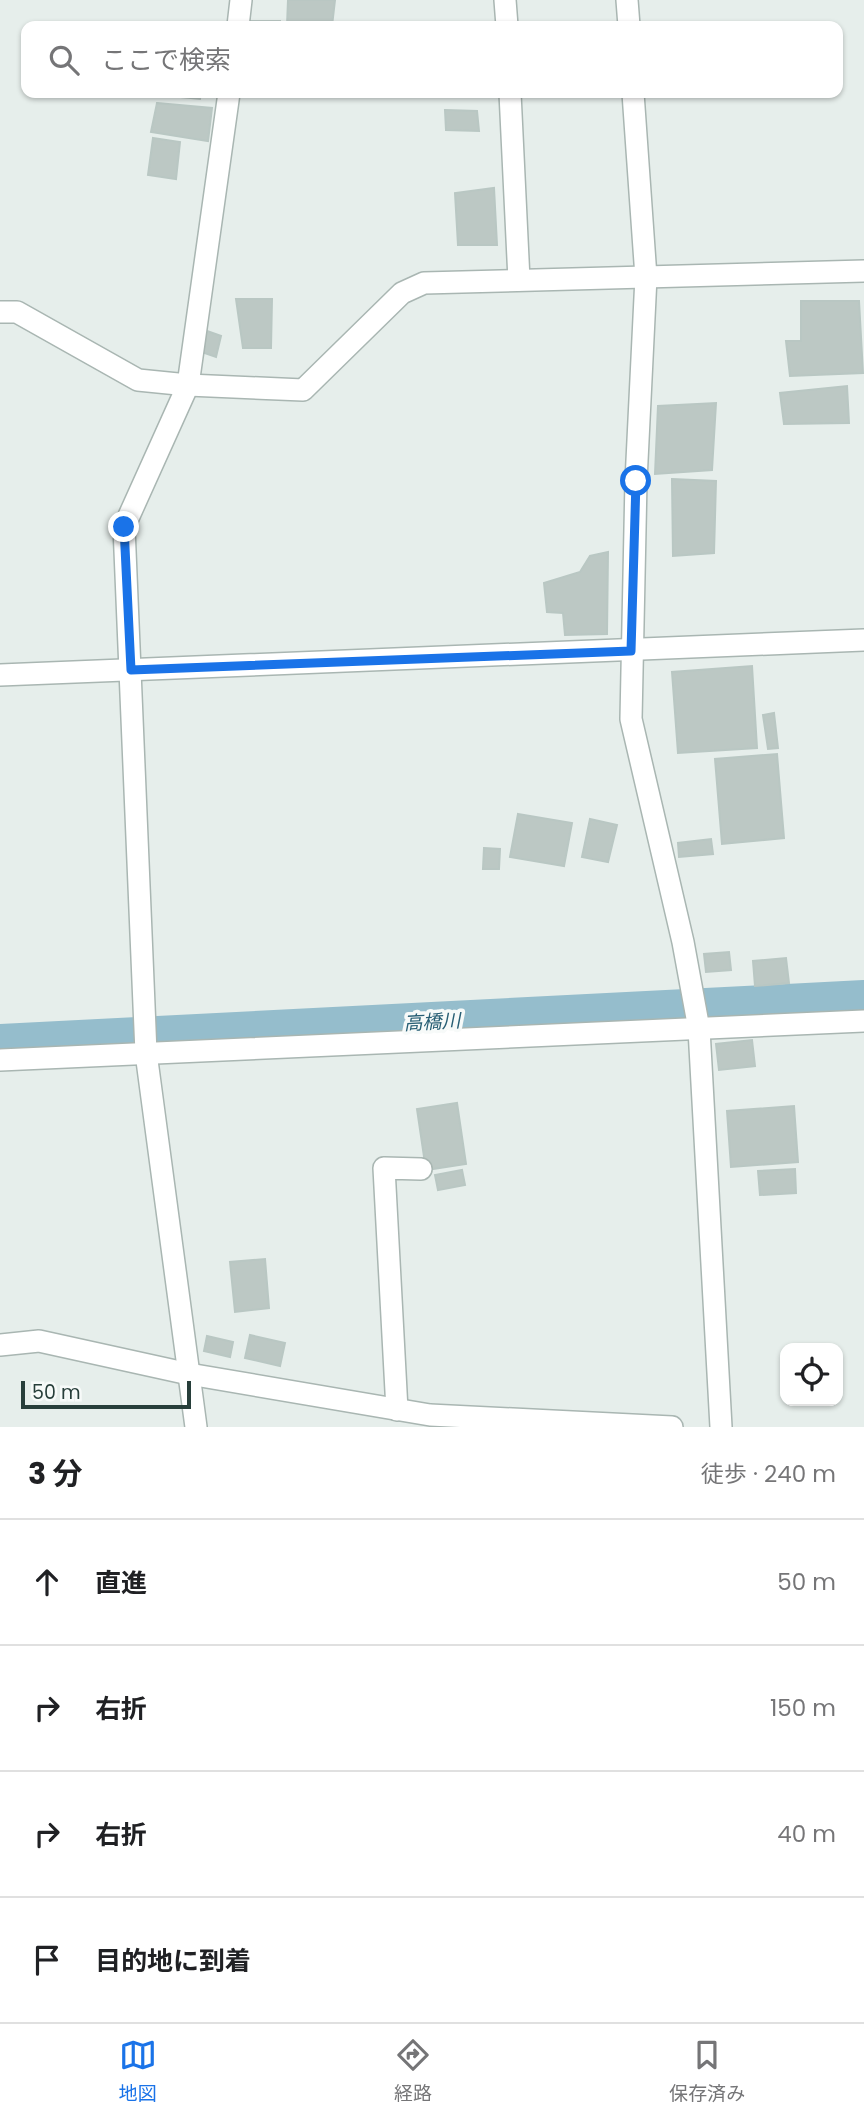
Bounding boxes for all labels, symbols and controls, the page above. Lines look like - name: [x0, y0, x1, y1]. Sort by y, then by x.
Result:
- search box: [21, 21, 843, 98]
- icon: search: [45, 41, 83, 79]
- text: ここで検索: [101, 42, 231, 78]
- route start: [620, 465, 651, 496]
- route end: [108, 511, 139, 542]
- water label: 高橋川: [403, 1007, 463, 1037]
- map controls: [780, 1343, 843, 1406]
- button: locate: [780, 1343, 843, 1406]
- scale bar: [21, 1378, 191, 1410]
- text: 50 m: [32, 1379, 81, 1406]
- text: 3 分: [28, 1452, 83, 1495]
- text: 徒歩 · 240 m: [701, 1458, 836, 1490]
- icon: ahead: [28, 1563, 66, 1601]
- text: 直進: [95, 1565, 147, 1601]
- text: 50 m: [777, 1566, 836, 1598]
- icon: right: [28, 1689, 66, 1727]
- text: 右折: [95, 1691, 147, 1727]
- text: 150 m: [770, 1692, 836, 1724]
- icon: right: [28, 1815, 66, 1853]
- text: 右折: [95, 1817, 147, 1853]
- text: 40 m: [777, 1818, 836, 1850]
- icon: arrive: [28, 1941, 66, 1979]
- text: 目的地に到着: [95, 1943, 251, 1979]
- tab: 地図: [119, 2036, 157, 2108]
- tab: 経路: [394, 2036, 432, 2108]
- tab: 保存済み: [669, 2036, 745, 2108]

